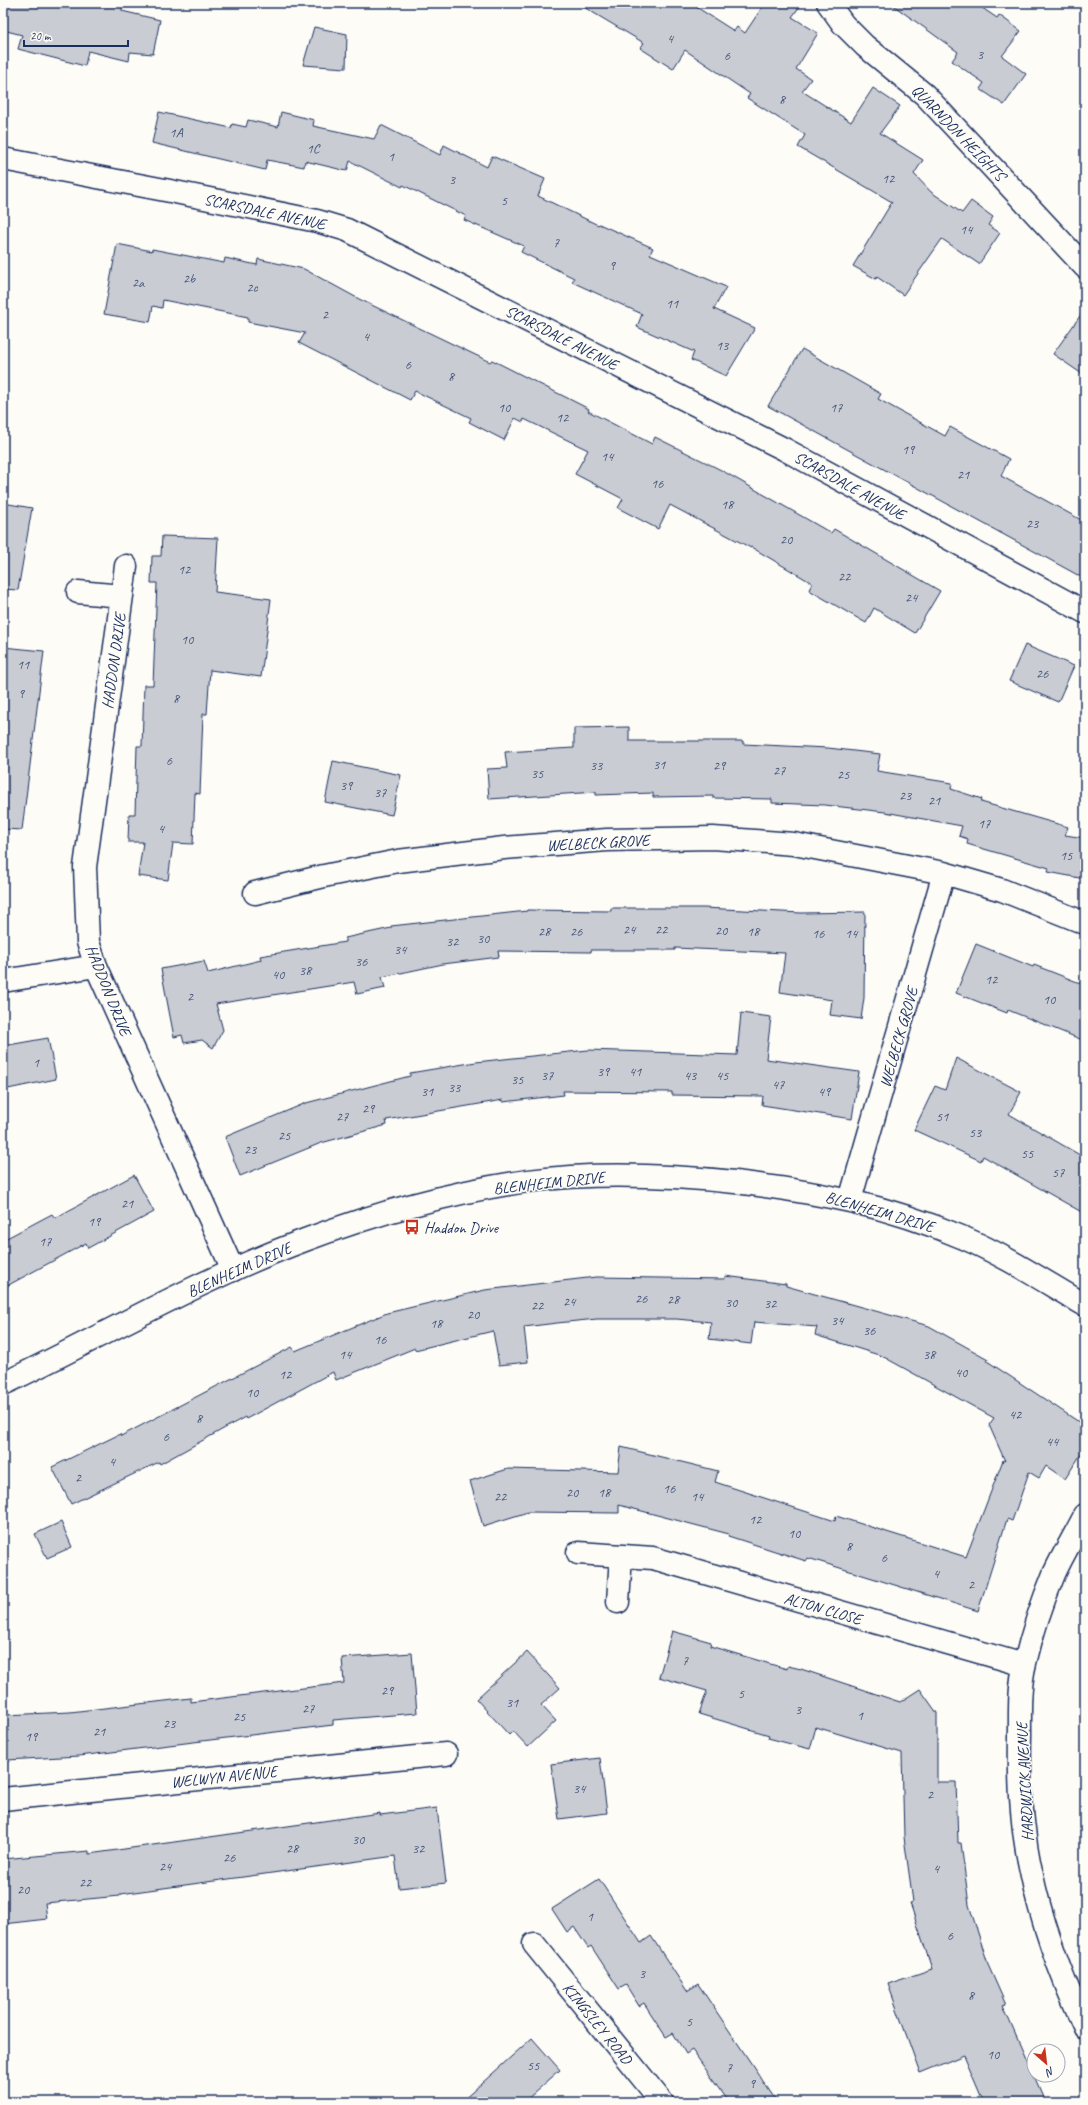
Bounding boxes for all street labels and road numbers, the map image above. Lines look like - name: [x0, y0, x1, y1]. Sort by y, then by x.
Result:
- street label: QUARNDON HEIGHTS: [907, 80, 1012, 187]
- street label: SCARSDALE AVENUE: [202, 189, 330, 235]
- street label: SCARSDALE AVENUE: [502, 301, 623, 376]
- street label: SCARSDALE AVENUE: [791, 447, 911, 526]
- street label: HADDON DRIVE: [97, 610, 131, 710]
- street label: WELBECK GROVE: [546, 830, 652, 856]
- street label: HADDON DRIVE: [81, 942, 136, 1041]
- street label: WELBECK GROVE: [875, 983, 923, 1090]
- street label: BLENHEIM DRIVE: [492, 1167, 608, 1199]
- street label: BLENHEIM DRIVE: [823, 1187, 938, 1238]
- street label: BLENHEIM DRIVE: [184, 1237, 297, 1302]
- street label: ALTON CLOSE: [782, 1588, 866, 1630]
- street label: HARDWICK AVENUE: [1012, 1720, 1038, 1842]
- street label: WELWYN AVENUE: [170, 1761, 280, 1792]
- street label: KINGSLEY ROAD: [558, 1979, 637, 2070]

